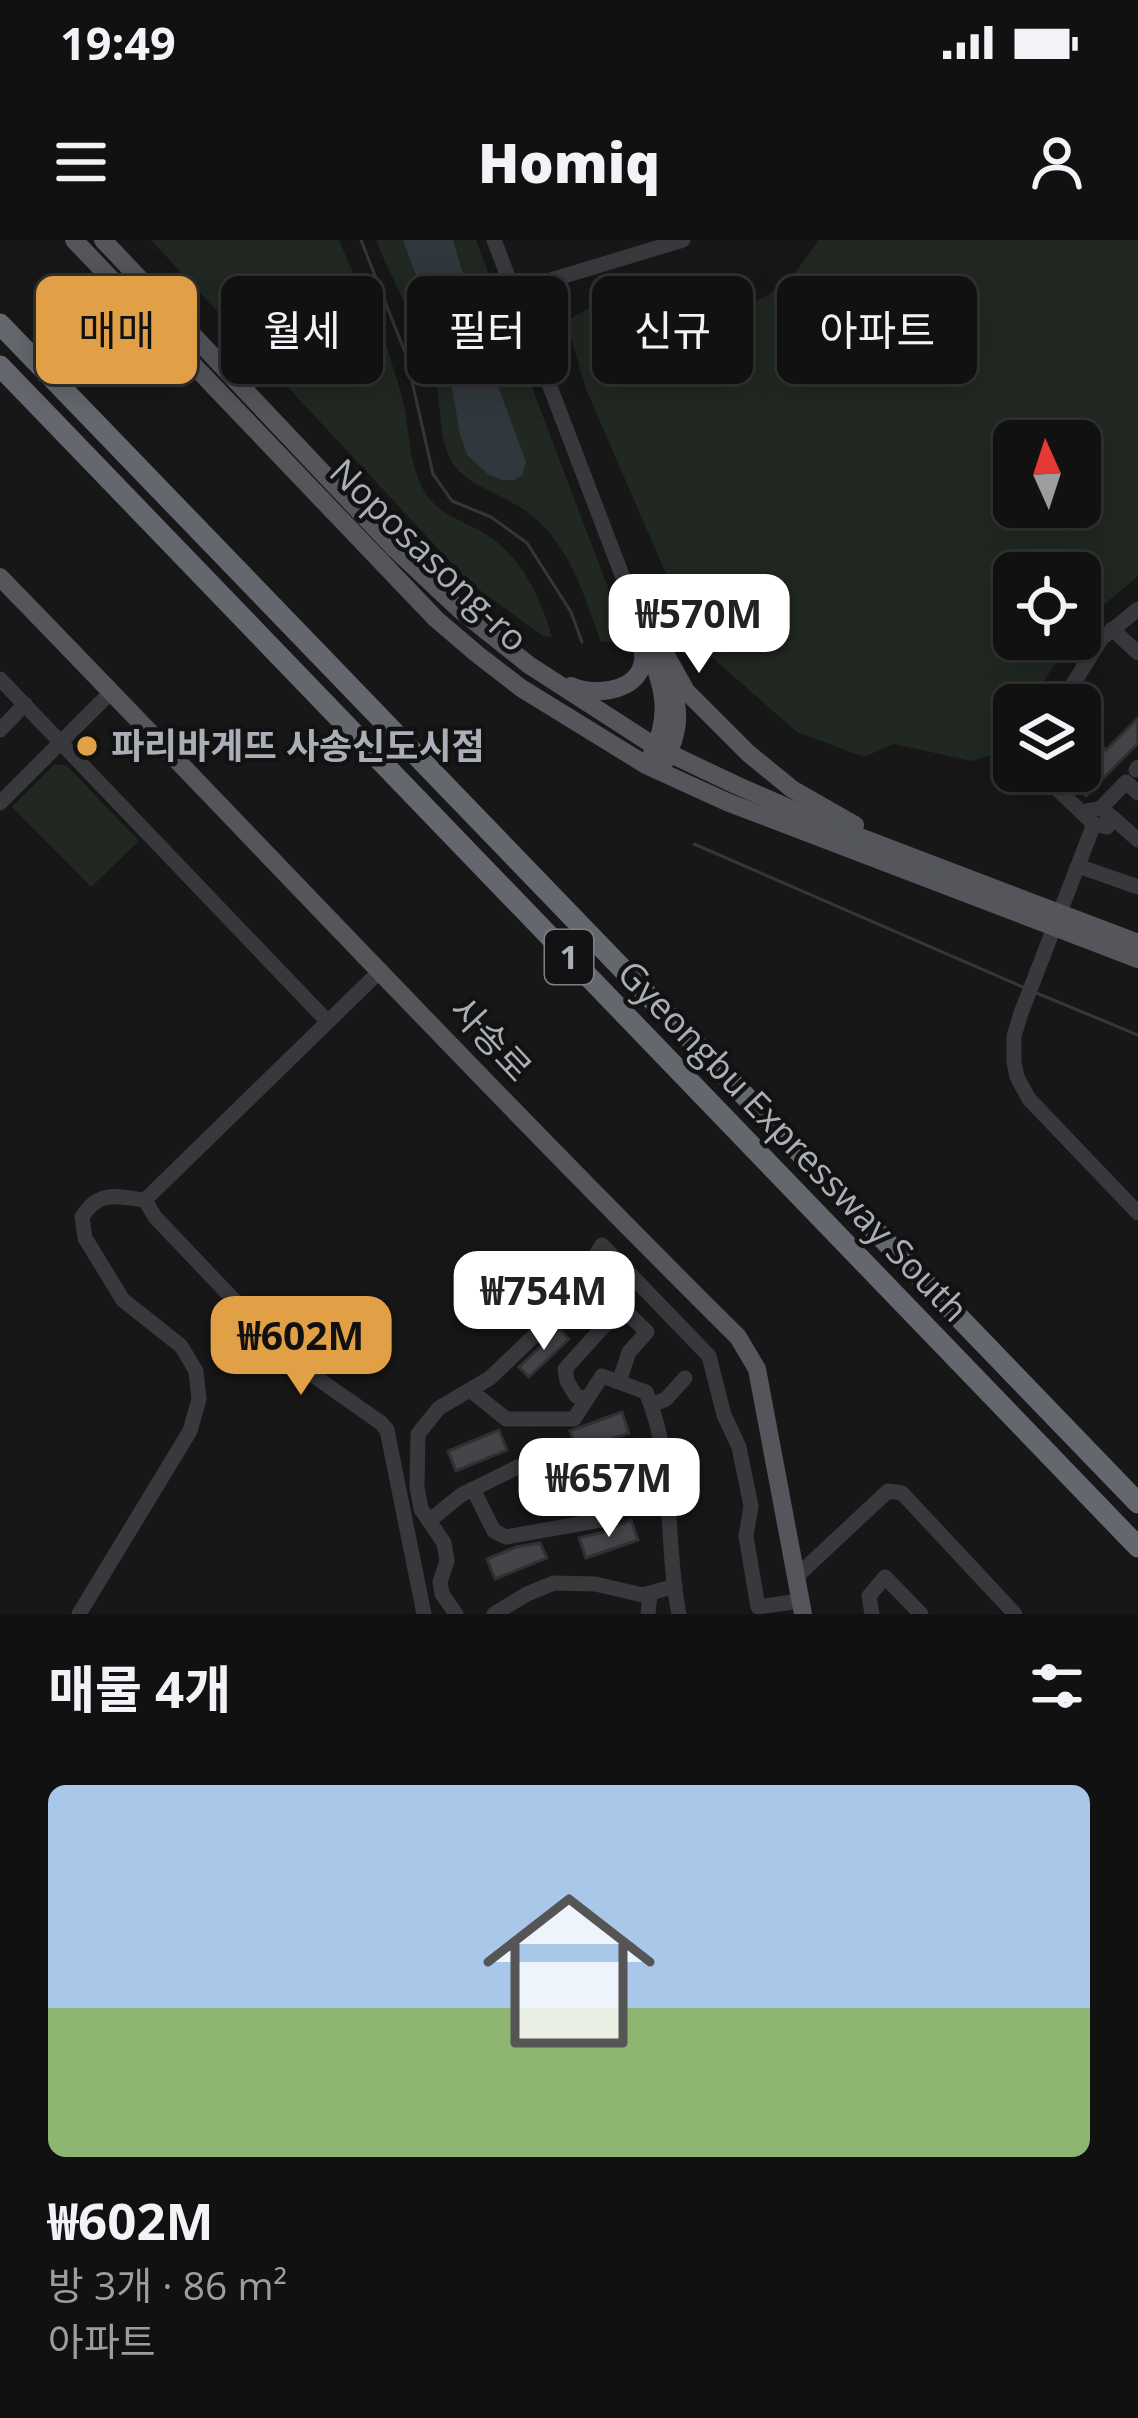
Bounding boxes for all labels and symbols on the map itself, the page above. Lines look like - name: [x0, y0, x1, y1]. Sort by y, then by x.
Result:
- north arrow: [993, 420, 1101, 528]
- street label: Noposasong-ro: [320, 447, 539, 662]
- pin: ₩570M: [615, 574, 783, 676]
- place label: 파리바게뜨 사송신도시점: [111, 721, 485, 770]
- marker: 파리바게뜨 사송신도시점: [74, 733, 100, 759]
- road number: 1: [545, 930, 593, 984]
- street label: Gyeongbu Expressway South: [607, 949, 979, 1332]
- street label: 사송로: [440, 986, 543, 1092]
- pin: ₩754M: [460, 1251, 628, 1353]
- pin: ₩602M: [217, 1296, 385, 1398]
- pin: ₩657M: [525, 1438, 693, 1540]

